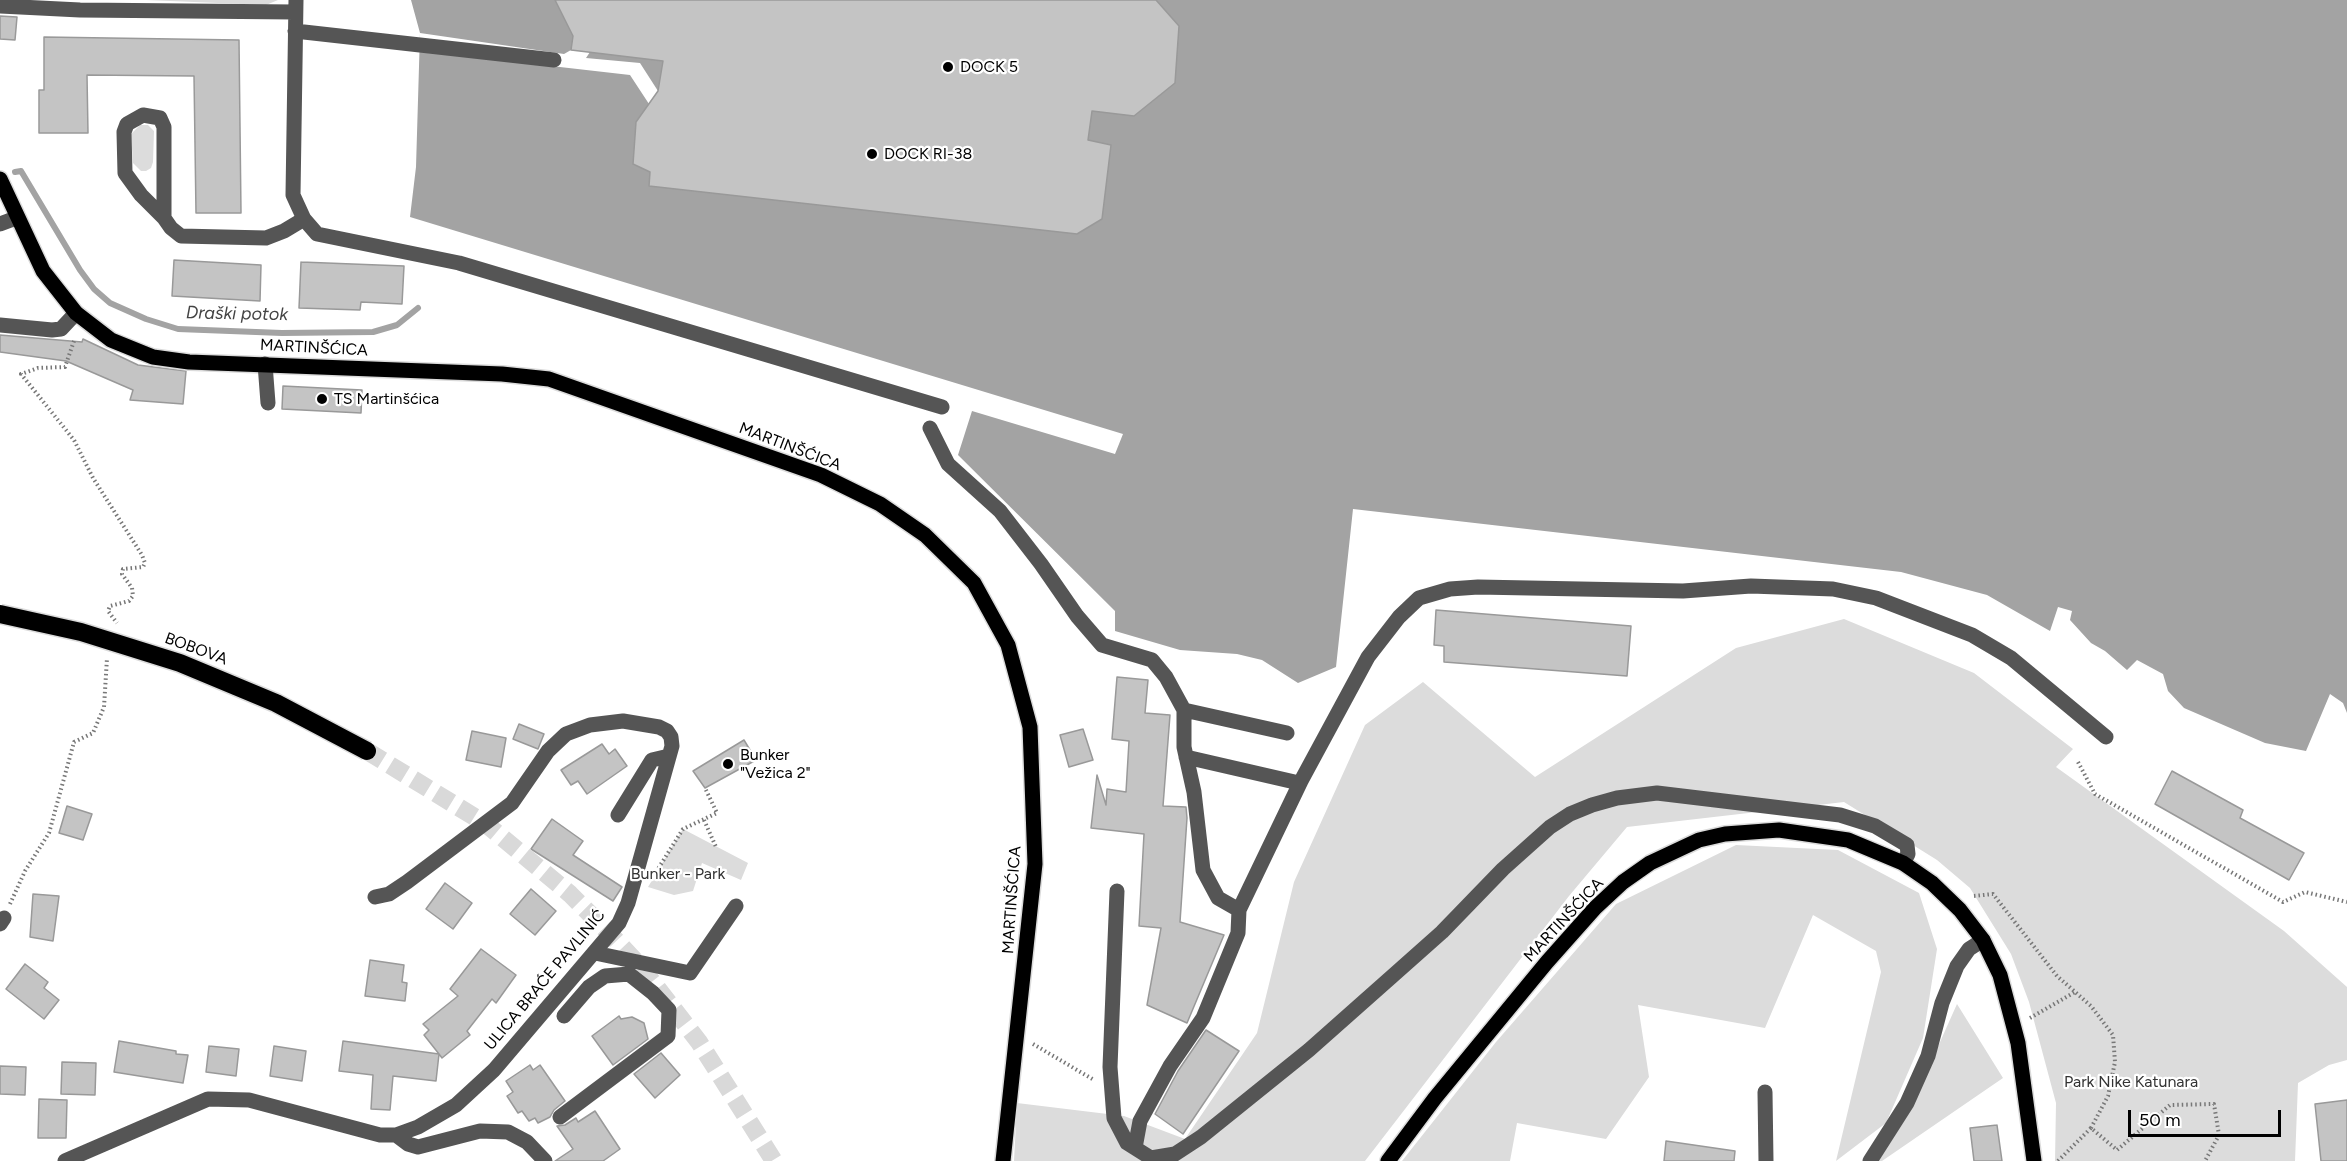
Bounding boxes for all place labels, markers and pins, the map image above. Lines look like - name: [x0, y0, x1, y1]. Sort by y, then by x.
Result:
- place label: DOCK 5: [960, 57, 1018, 77]
- marker: DOCK 5: [941, 60, 955, 74]
- place label: DOCK RI-38: [884, 144, 972, 164]
- marker: DOCK RI-38: [865, 147, 879, 161]
- place label: TS Martinšćica: [334, 389, 439, 409]
- marker: TS Martinšćica: [315, 392, 329, 406]
- place label: Bunker "Vežica 2": [740, 745, 811, 783]
- marker: Bunker "Vežica 2": [721, 757, 735, 771]

